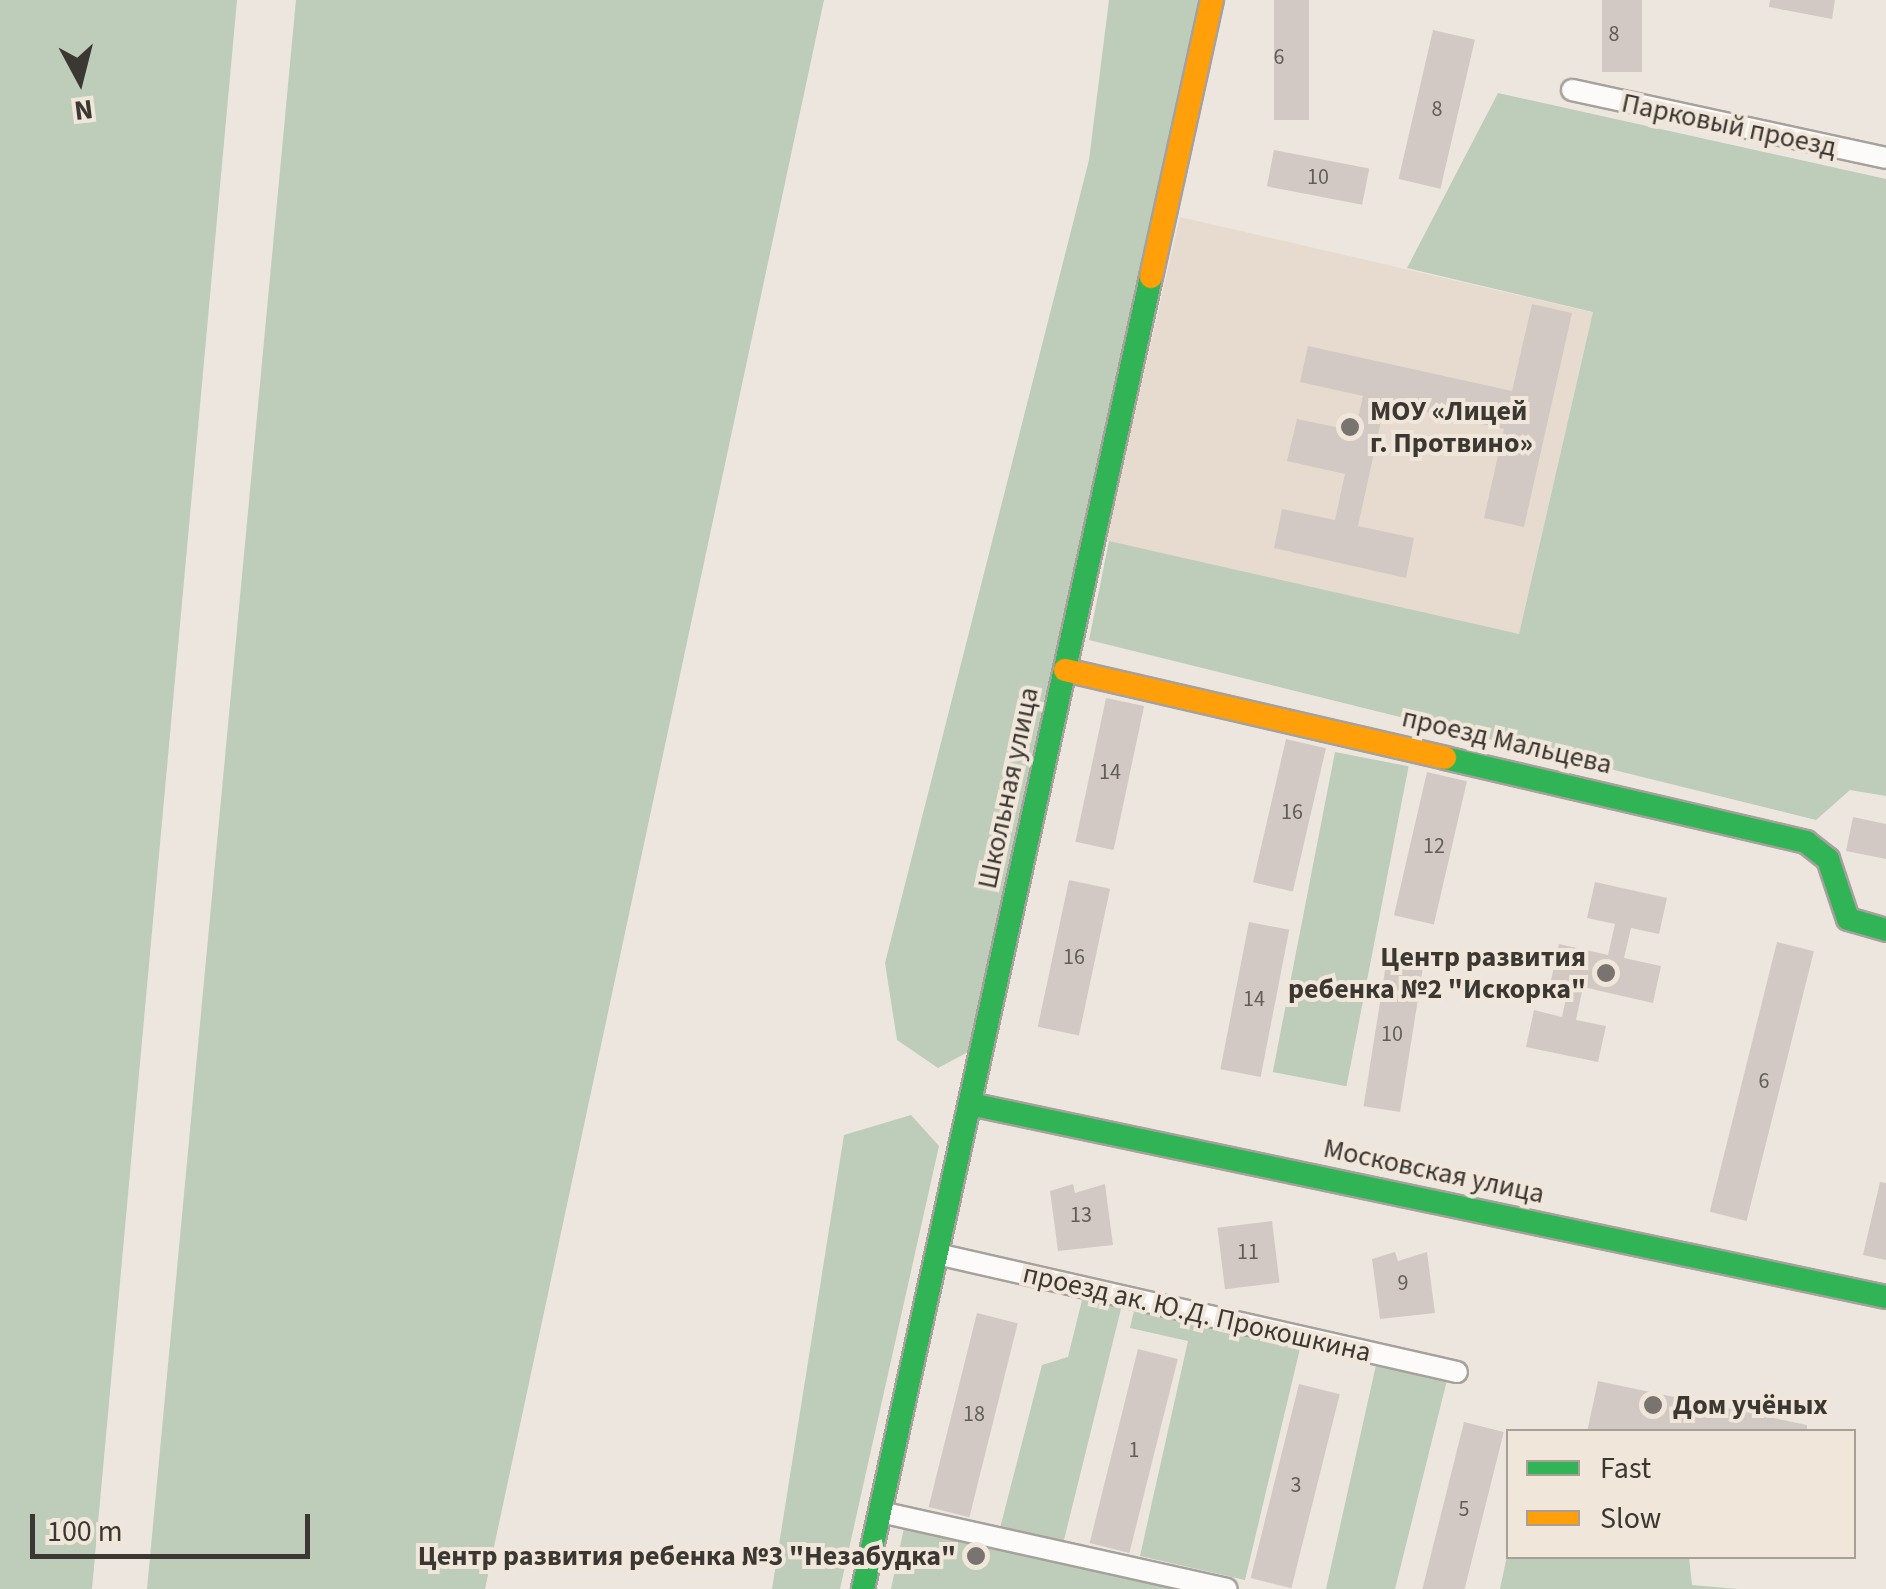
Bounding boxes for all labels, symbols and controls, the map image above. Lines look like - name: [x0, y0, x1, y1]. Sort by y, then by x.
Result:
- house number: 8: [1609, 22, 1619, 48]
- north arrow: [30, 30, 130, 130]
- house number: 6: [1274, 45, 1284, 71]
- street label: Парковый проезд: [1619, 86, 1839, 164]
- text: N: [72, 89, 95, 131]
- house number: 8: [1432, 97, 1442, 123]
- house number: 10: [1307, 165, 1329, 191]
- place label: МОУ «Лицей г. Протвино»: [1370, 394, 1533, 460]
- marker: МОУ «Лицей г. Протвино»: [1339, 416, 1361, 438]
- street label: Школьная улица: [970, 684, 1046, 892]
- street label: проезд Мальцева: [1399, 701, 1615, 781]
- house number: 14: [1099, 760, 1121, 786]
- house number: 16: [1281, 800, 1303, 826]
- house number: 12: [1423, 834, 1445, 860]
- place label: Центр развития ребенка №2 "Искорка": [1288, 940, 1586, 1006]
- house number: 16: [1063, 945, 1085, 971]
- marker: Центр развития ребенка №2 "Искорка": [1595, 962, 1617, 984]
- house number: 14: [1243, 987, 1265, 1013]
- house number: 10: [1381, 1022, 1403, 1048]
- house number: 6: [1759, 1069, 1769, 1095]
- street label: Московская улица: [1320, 1131, 1548, 1211]
- house number: 13: [1070, 1203, 1092, 1229]
- house number: 11: [1237, 1240, 1259, 1266]
- street label: проезд ак. Ю.Д. Прокошкина: [1020, 1257, 1374, 1369]
- house number: 9: [1398, 1271, 1408, 1297]
- place label: Дом учёных: [1673, 1388, 1828, 1422]
- marker: Дом учёных: [1642, 1394, 1664, 1416]
- house number: 18: [963, 1402, 985, 1428]
- legend: [1506, 1429, 1856, 1559]
- house number: 1: [1129, 1438, 1139, 1464]
- text: Fast: [1600, 1447, 1651, 1490]
- house number: 3: [1291, 1473, 1301, 1499]
- scale bar: [35, 1494, 315, 1556]
- house number: 5: [1459, 1497, 1469, 1523]
- text: Slow: [1600, 1497, 1661, 1540]
- text: 100 m: [47, 1510, 123, 1553]
- place label: Центр развития ребенка №3 "Незабудка": [418, 1539, 956, 1573]
- marker: Центр развития ребенка №3 "Незабудка": [965, 1545, 987, 1567]

